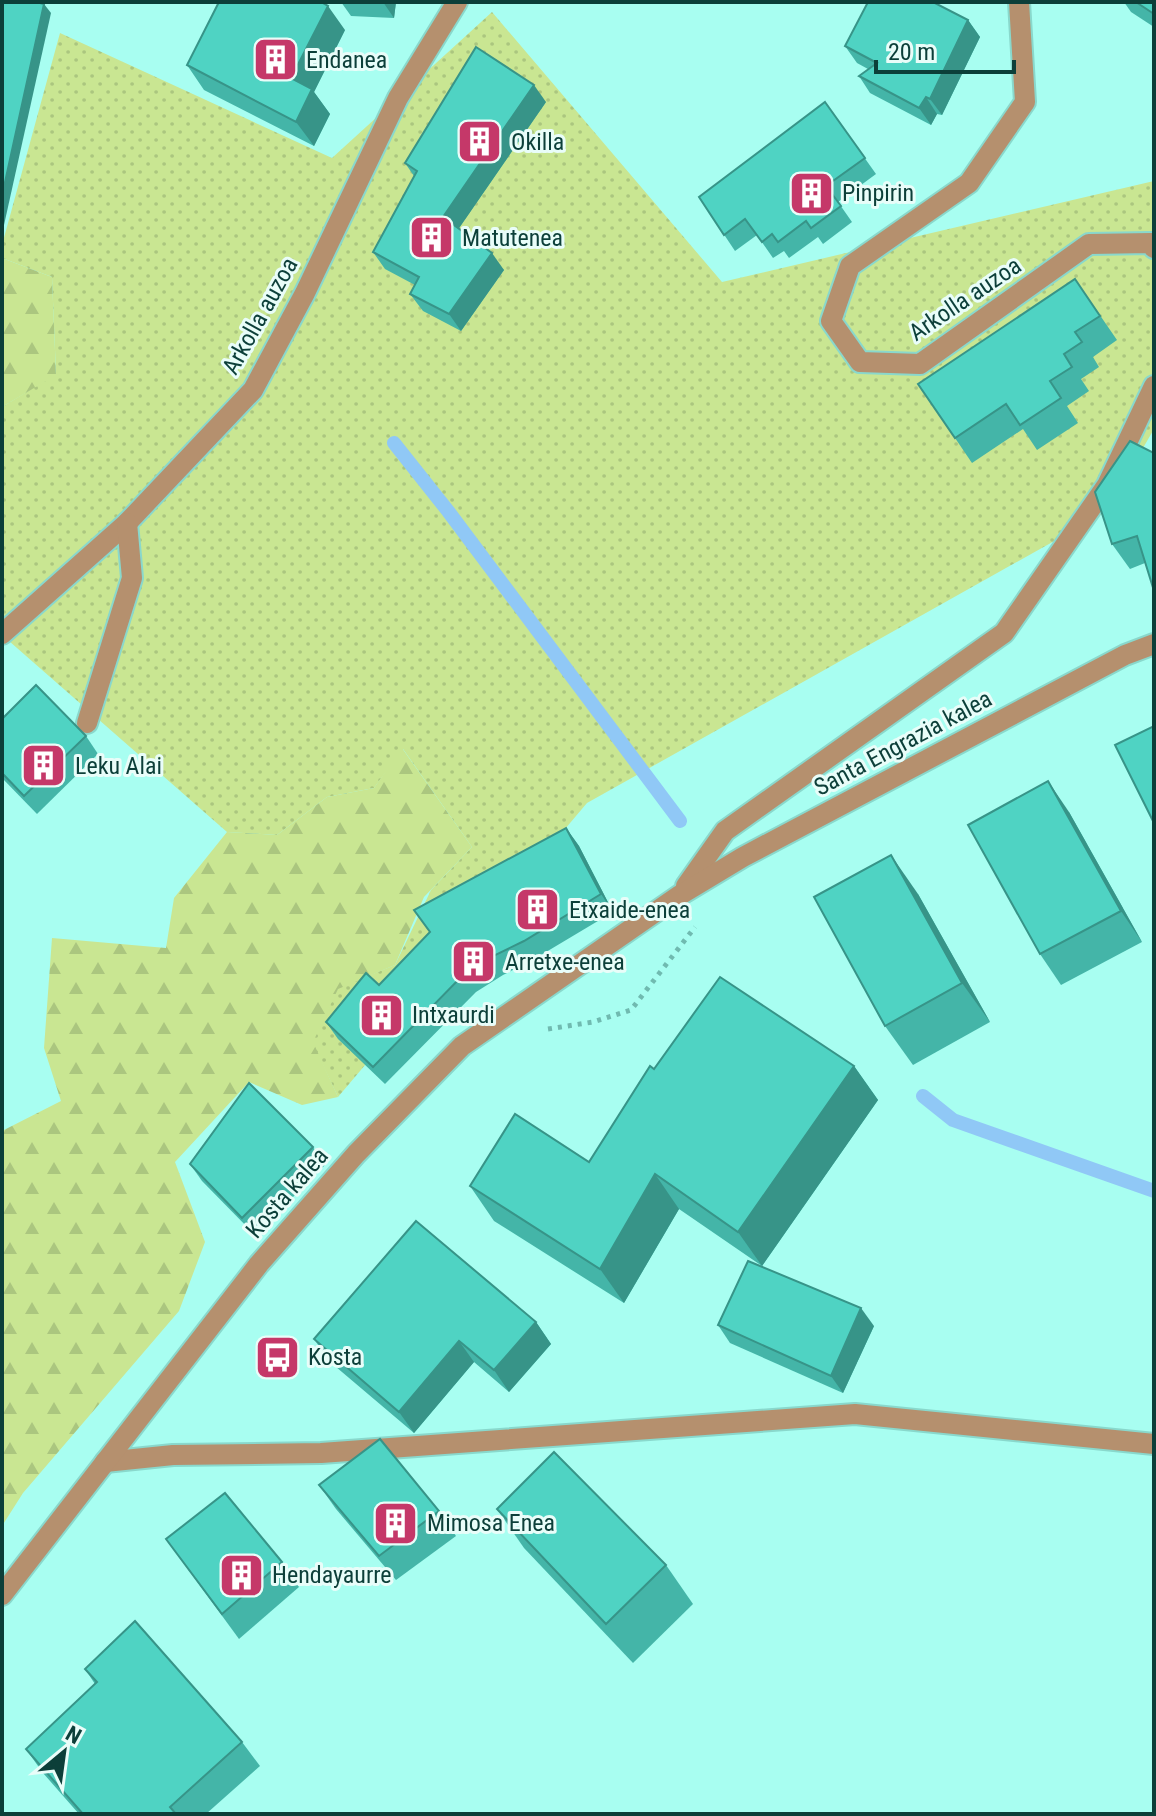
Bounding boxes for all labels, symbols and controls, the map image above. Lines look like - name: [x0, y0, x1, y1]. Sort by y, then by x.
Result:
- scale bar: [876, 24, 1014, 74]
- building icon: Endanea: [251, 36, 299, 84]
- text: 20 m: [888, 38, 935, 66]
- place label: Endanea: [306, 46, 387, 74]
- building icon: Okilla: [456, 118, 504, 166]
- place label: Okilla: [511, 128, 564, 156]
- building icon: Pinpirin: [787, 169, 835, 217]
- place label: Pinpirin: [842, 179, 914, 207]
- building icon: Matutenea: [407, 214, 455, 262]
- place label: Matutenea: [462, 224, 563, 252]
- street label: Arkolla auzoa: [904, 251, 1026, 347]
- street label: Arkolla auzoa: [216, 253, 304, 379]
- street label: Santa Engrazia kalea: [809, 684, 997, 802]
- building icon: Leku Alai: [20, 742, 68, 790]
- place label: Leku Alai: [75, 752, 162, 780]
- building icon: Etxaide-enea: [514, 886, 562, 934]
- place label: Etxaide-enea: [569, 896, 690, 924]
- building icon: Arretxe-enea: [450, 938, 498, 986]
- place label: Arretxe-enea: [505, 948, 625, 976]
- building icon: Intxaurdi: [357, 991, 405, 1039]
- place label: Intxaurdi: [412, 1001, 495, 1029]
- street label: Kosta kalea: [240, 1142, 334, 1244]
- bus stop icon: Kosta: [253, 1333, 301, 1381]
- place label: Kosta: [308, 1343, 362, 1371]
- building icon: Mimosa Enea: [372, 1499, 420, 1547]
- place label: Mimosa Enea: [427, 1509, 555, 1537]
- building icon: Hendayaurre: [217, 1551, 265, 1599]
- place label: Hendayaurre: [272, 1561, 392, 1589]
- north arrow: [24, 1712, 104, 1792]
- text: N: [61, 1721, 85, 1749]

